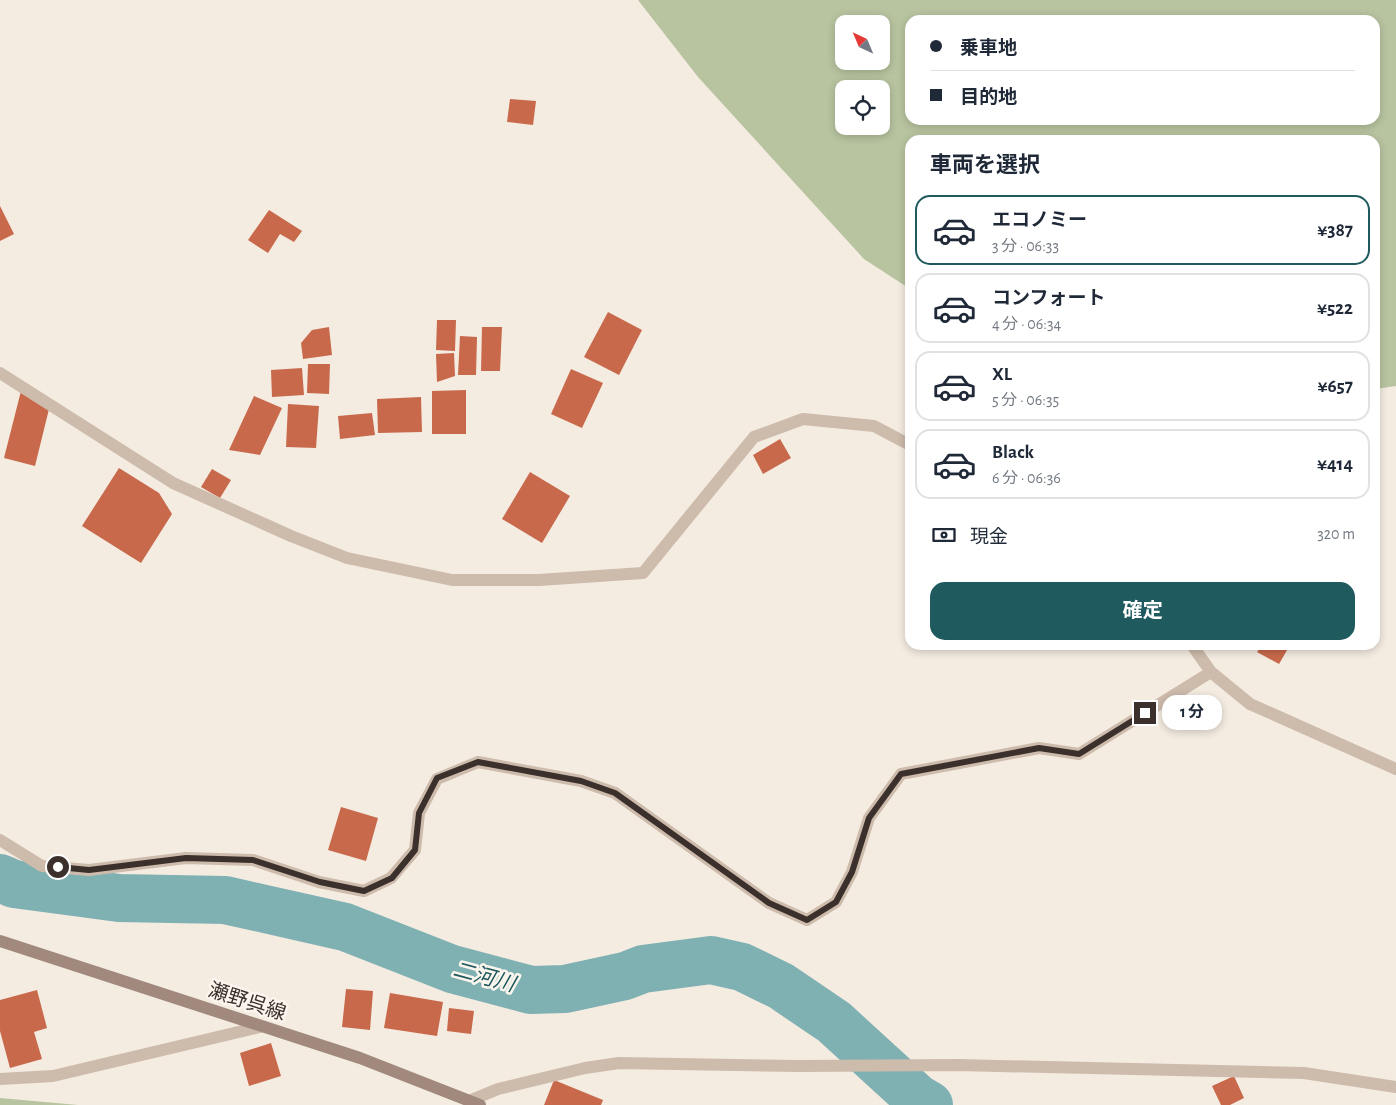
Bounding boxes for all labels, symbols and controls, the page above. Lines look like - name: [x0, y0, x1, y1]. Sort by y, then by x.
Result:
- north arrow: [835, 15, 890, 70]
- map controls: [835, 15, 890, 135]
- text: 乗車地: [960, 39, 1017, 58]
- button: locate: [835, 80, 890, 135]
- text: 目的地: [960, 88, 1017, 107]
- text: 車両を選択: [930, 154, 1040, 176]
- icon: car: [932, 208, 977, 253]
- text: エコノミー: [992, 211, 1087, 230]
- text: ¥387: [1317, 221, 1353, 240]
- text: 3 分 · 06:33: [992, 238, 1059, 254]
- icon: car: [932, 286, 977, 331]
- text: コンフォート: [992, 289, 1105, 308]
- text: ¥522: [1317, 299, 1353, 318]
- text: 4 分 · 06:34: [992, 316, 1061, 332]
- icon: car: [932, 364, 977, 409]
- text: XL: [992, 365, 1012, 384]
- text: ¥657: [1317, 377, 1353, 396]
- text: 5 分 · 06:35: [992, 392, 1059, 408]
- icon: car: [932, 442, 977, 487]
- text: Black: [992, 443, 1034, 462]
- text: ¥414: [1317, 455, 1353, 474]
- text: 6 分 · 06:36: [992, 470, 1061, 486]
- icon: cash: [930, 521, 958, 549]
- text: 320 m: [1317, 526, 1355, 542]
- text: 現金: [970, 528, 1008, 547]
- button: 確定: [930, 582, 1355, 640]
- callout: 1 分: [1162, 696, 1222, 730]
- route end: [1134, 702, 1156, 724]
- text: 1 分: [1180, 704, 1204, 720]
- route start: [47, 856, 69, 878]
- water label: 二河川: [451, 958, 519, 996]
- street label: 瀬野呉線: [206, 978, 289, 1024]

